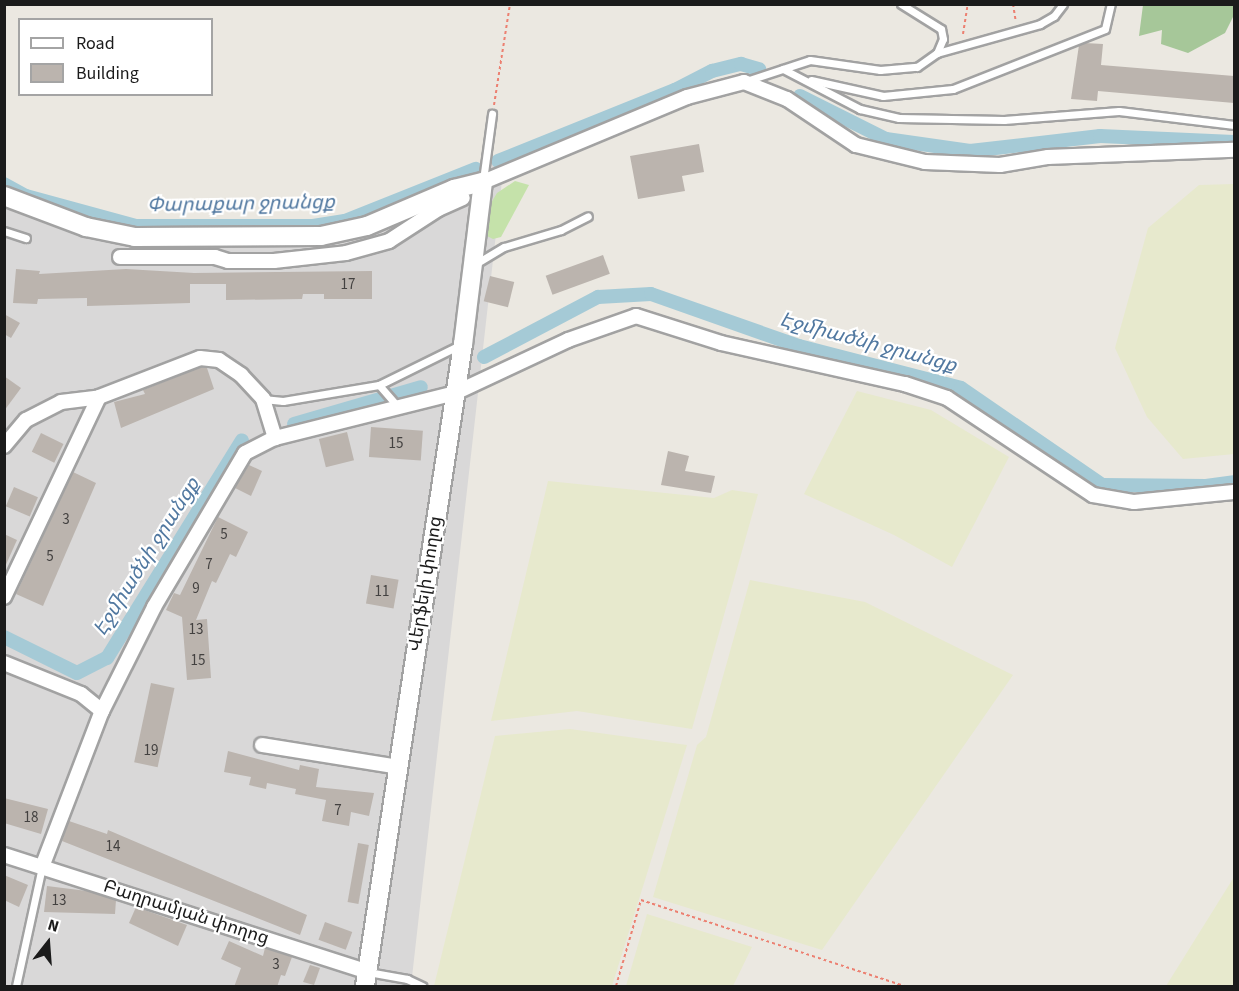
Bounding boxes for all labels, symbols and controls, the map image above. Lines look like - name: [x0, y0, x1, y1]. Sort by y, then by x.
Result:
- legend: [18, 18, 213, 96]
- text: Road: [76, 31, 115, 56]
- text: Building: [76, 61, 139, 86]
- water label: Փարաքար ջրանցք: [147, 190, 335, 218]
- house number: 17: [341, 276, 355, 294]
- water label: Էջմիածնի ջրանցք: [777, 308, 959, 378]
- house number: 15: [389, 435, 403, 453]
- water label: Էջմիածնի ջրանցք: [89, 474, 205, 640]
- house number: 3: [62, 511, 70, 529]
- street label: Վերֆելի փողոց: [405, 515, 447, 653]
- house number: 5: [220, 526, 228, 544]
- house number: 5: [46, 548, 54, 566]
- house number: 7: [205, 556, 213, 574]
- house number: 9: [192, 580, 200, 598]
- house number: 11: [375, 583, 389, 601]
- house number: 13: [189, 621, 203, 639]
- house number: 15: [191, 652, 205, 670]
- house number: 19: [144, 742, 158, 760]
- house number: 7: [334, 802, 342, 820]
- house number: 18: [24, 809, 38, 827]
- house number: 14: [106, 838, 120, 856]
- street label: Բաղրամյան փողոց: [101, 876, 271, 950]
- house number: 13: [52, 892, 66, 910]
- north arrow: [18, 913, 78, 973]
- text: N: [45, 914, 62, 938]
- house number: 3: [272, 956, 280, 974]

